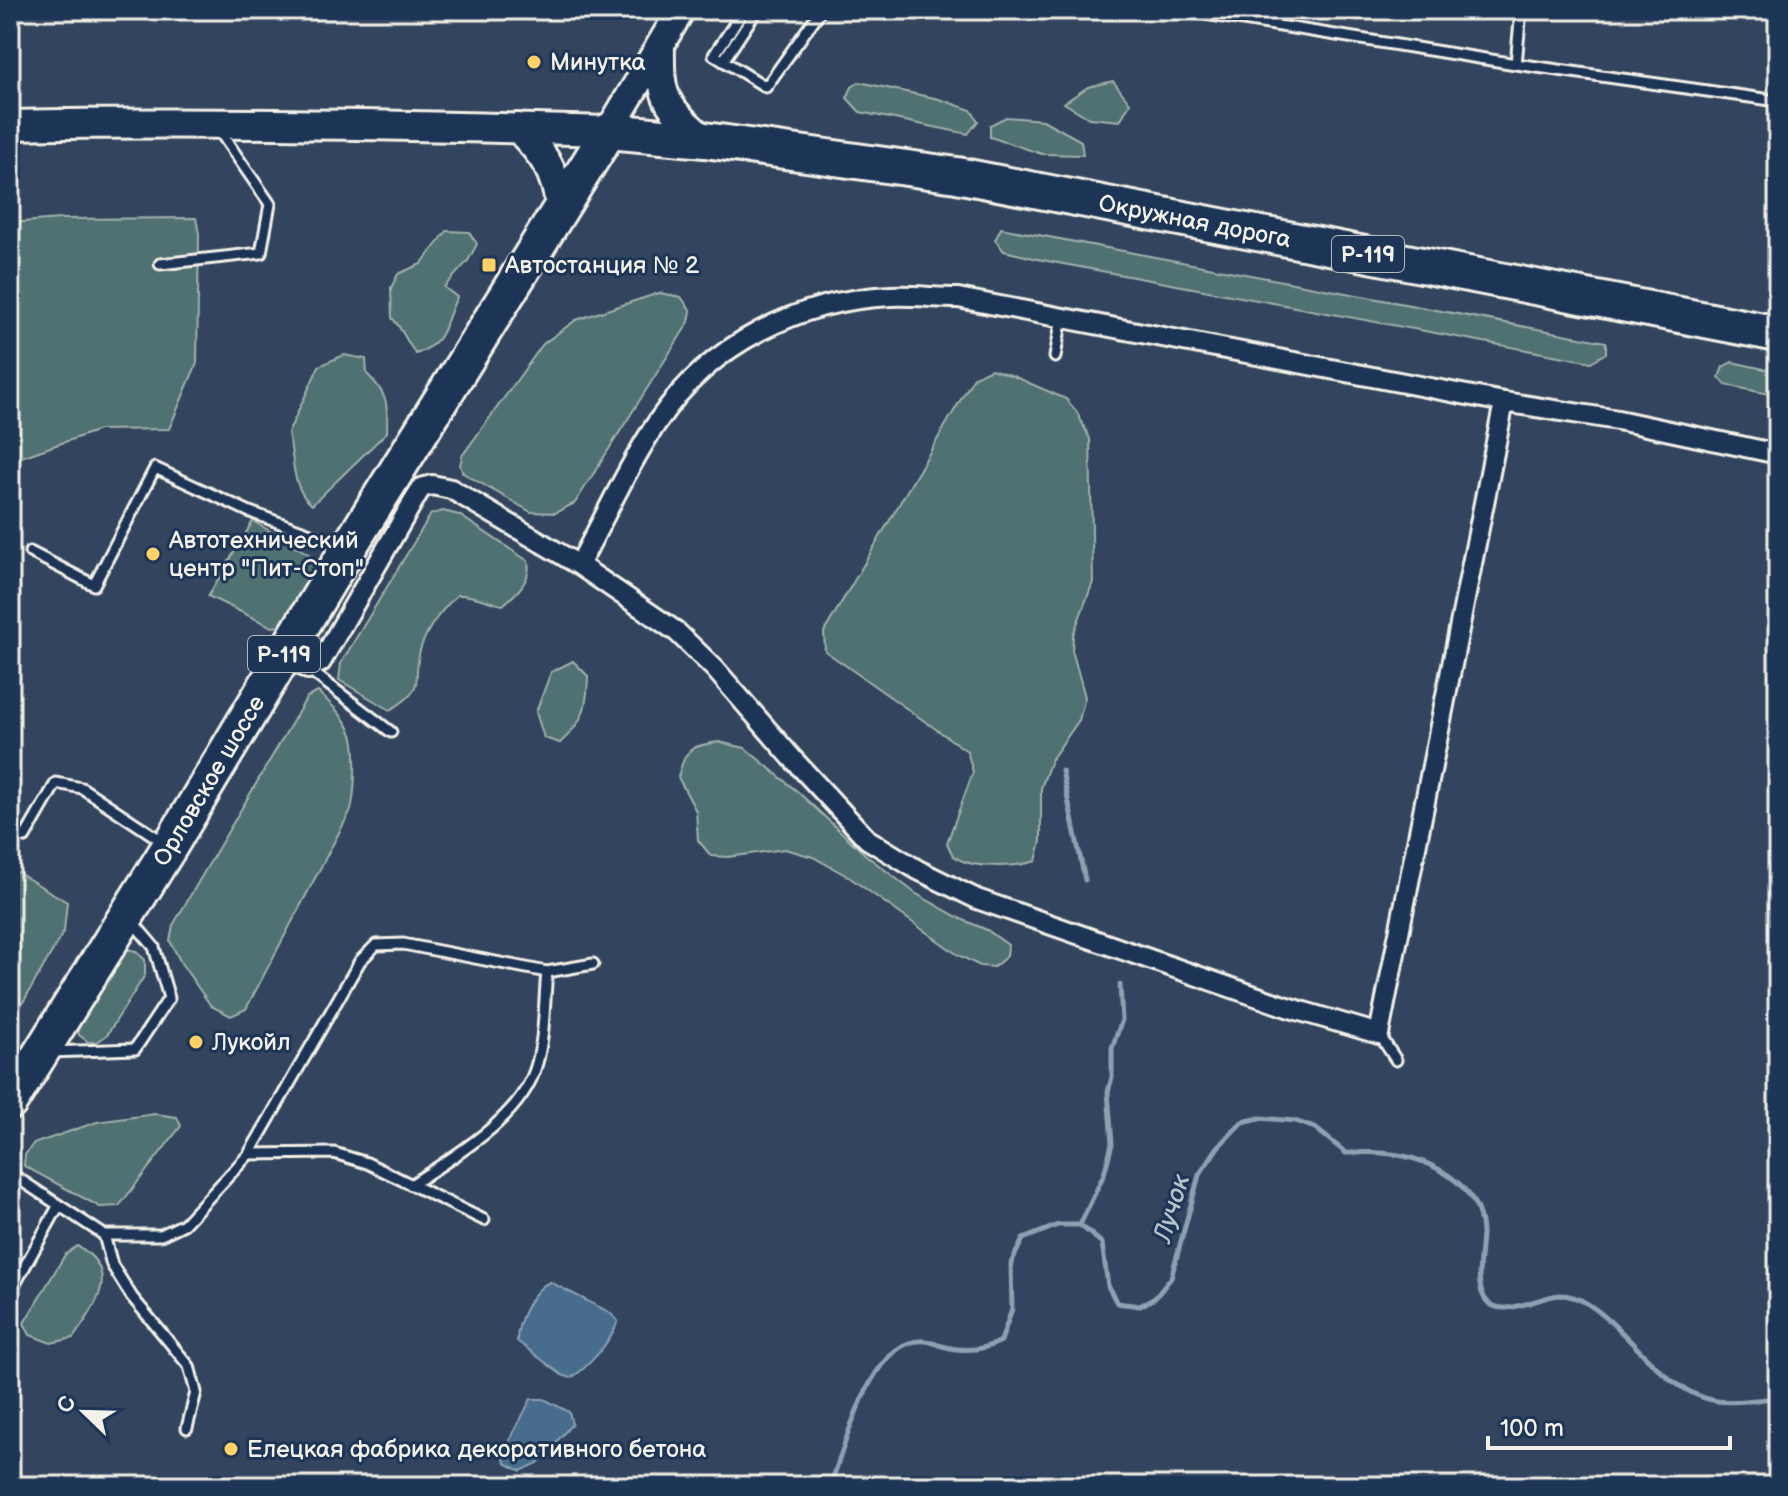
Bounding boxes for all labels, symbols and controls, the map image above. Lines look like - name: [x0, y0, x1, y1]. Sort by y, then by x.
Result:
- place label: Минутка: [550, 48, 646, 77]
- marker: Минутка: [525, 53, 543, 71]
- street label: Окружная дорога: [1096, 189, 1293, 254]
- road number: Р-119: [1332, 236, 1404, 272]
- place label: Автостанция № 2: [504, 251, 699, 280]
- marker: Автостанция № 2: [480, 256, 498, 274]
- place label: Автотехнический центр "Пит-Стоп": [168, 526, 364, 583]
- marker: Автотехнический центр "Пит-Стоп": [144, 545, 162, 563]
- road number: Р-119: [248, 636, 320, 672]
- street label: Орловское шоссе: [147, 690, 272, 872]
- place label: Лукойл: [211, 1028, 291, 1057]
- marker: Лукойл: [187, 1033, 205, 1051]
- water label: Лучок: [1147, 1171, 1197, 1248]
- north arrow: [44, 1372, 124, 1452]
- text: С: [52, 1392, 82, 1417]
- scale bar: [1488, 1400, 1730, 1450]
- text: 100 m: [1500, 1414, 1564, 1443]
- place label: Елецкая фабрика декоративного бетона: [247, 1435, 707, 1464]
- marker: Елецкая фабрика декоративного бетона: [222, 1440, 240, 1458]

